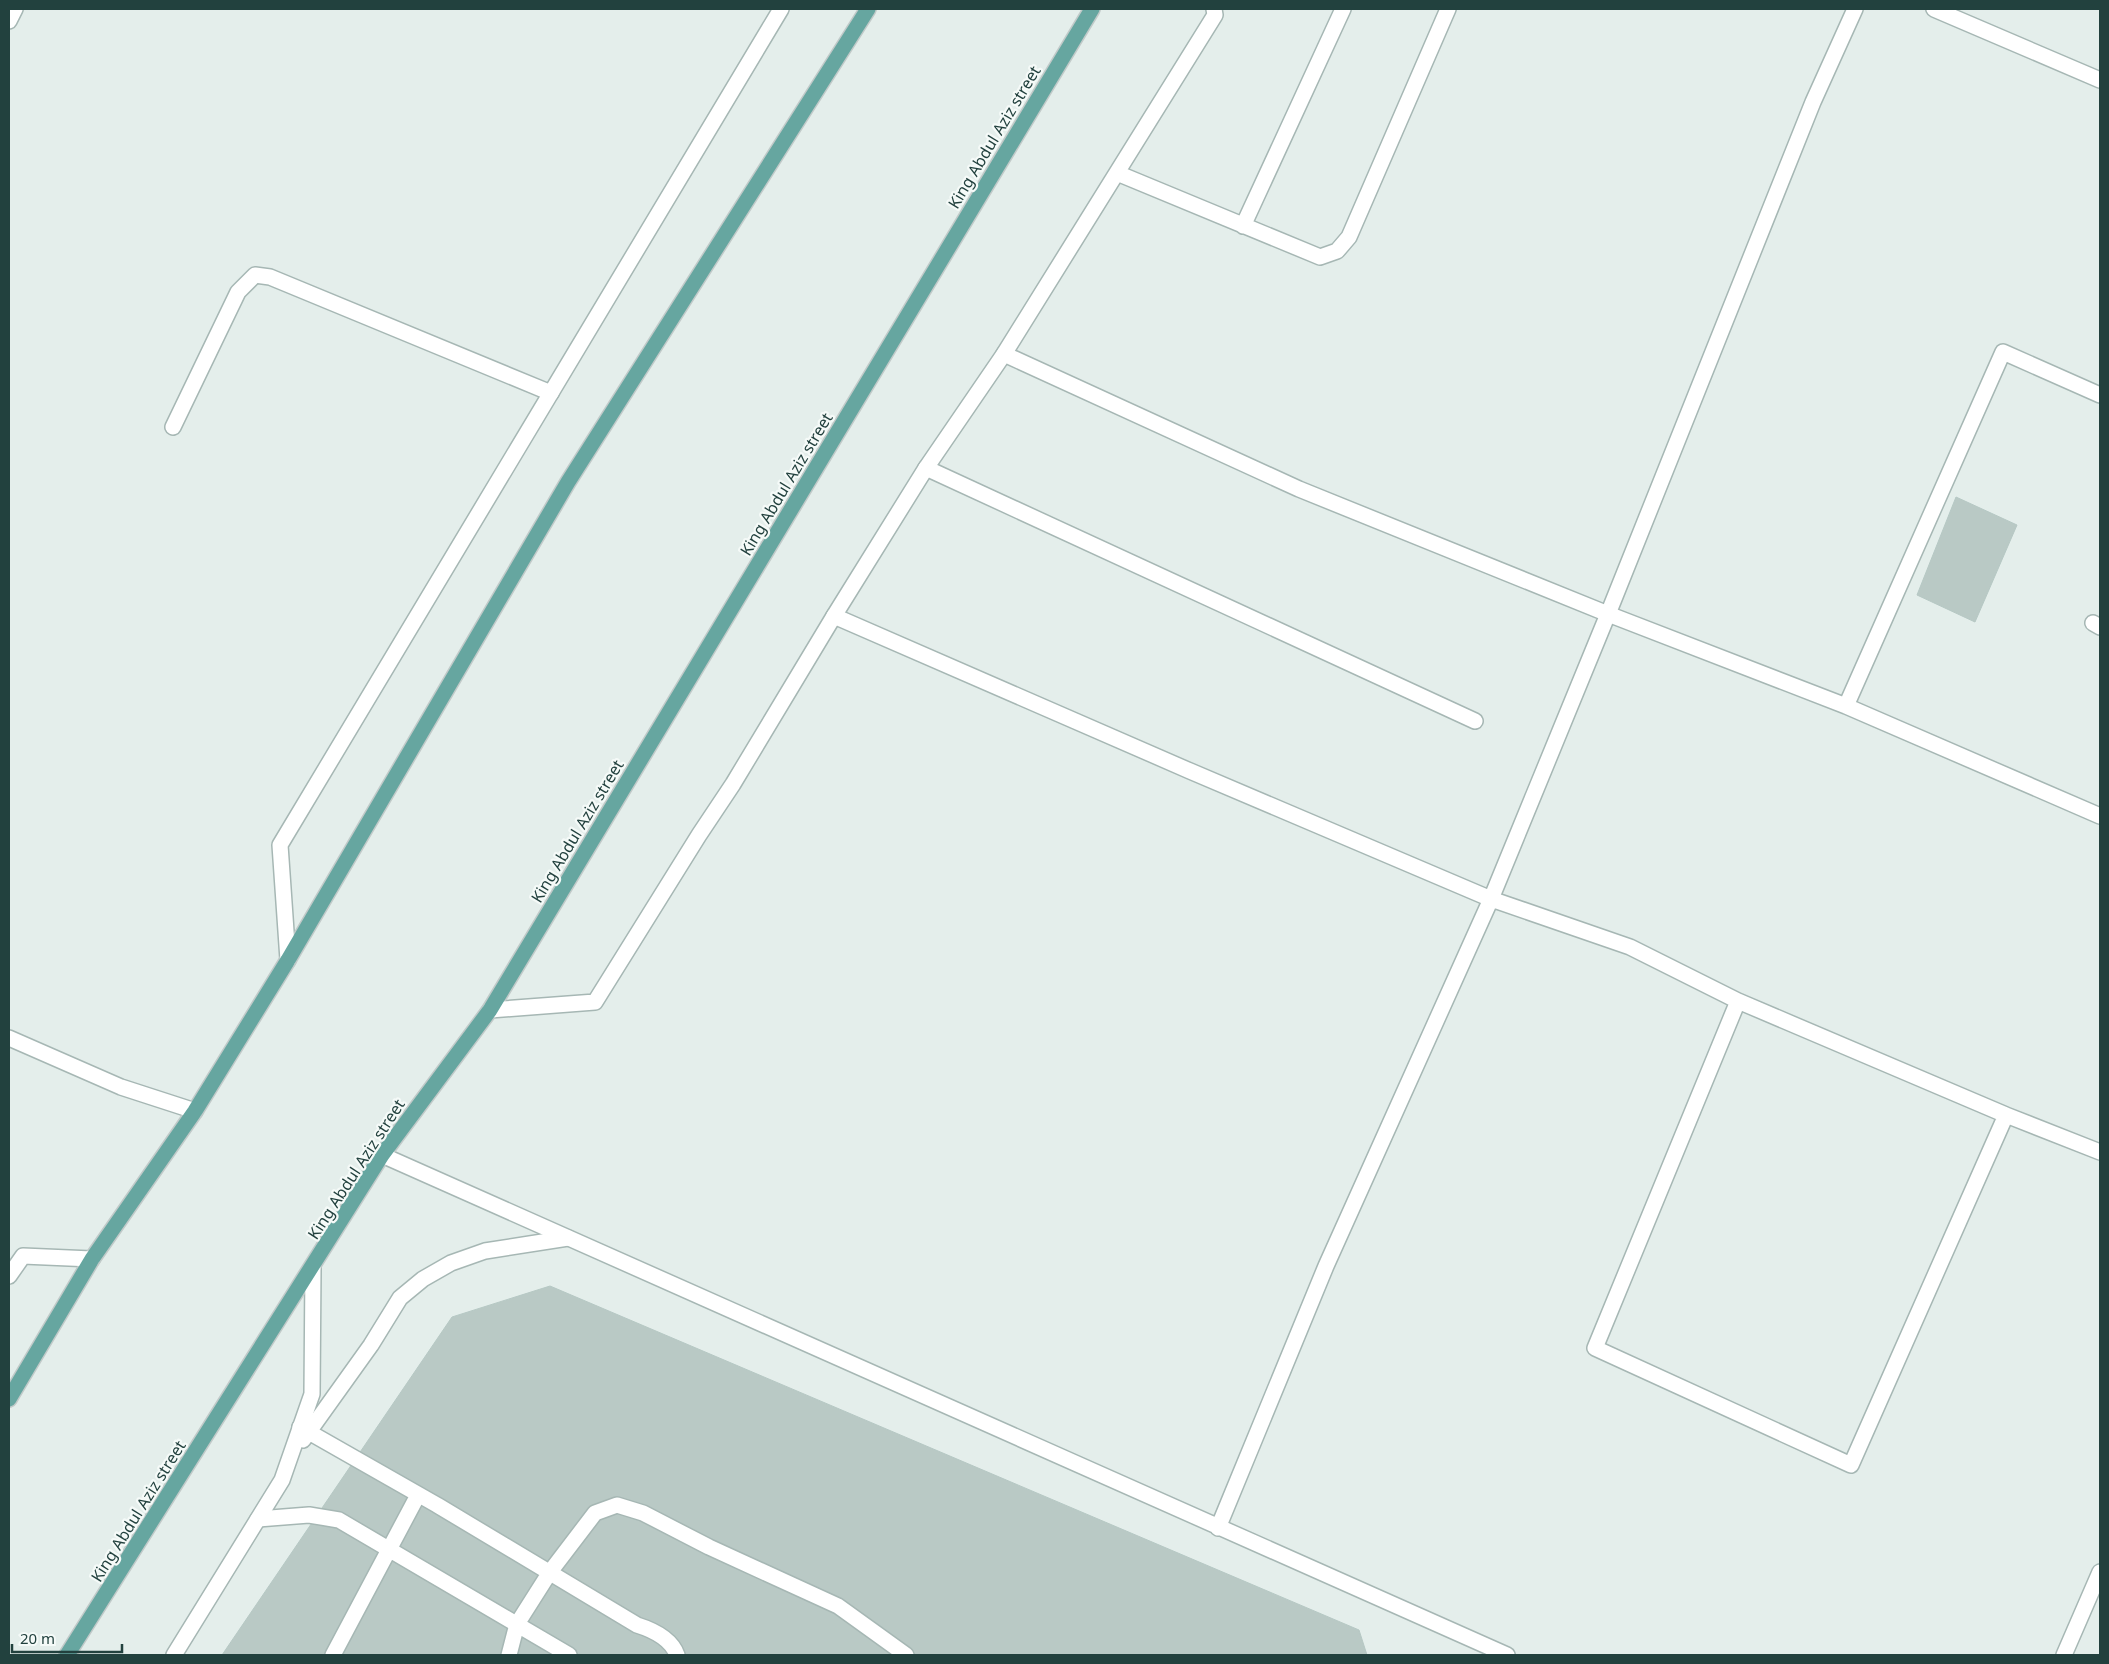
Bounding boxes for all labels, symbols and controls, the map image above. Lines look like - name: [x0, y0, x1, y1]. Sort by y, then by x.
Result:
- street label: King Abdul Aziz street: [943, 61, 1046, 213]
- street label: King Abdul Aziz street: [735, 408, 838, 560]
- street label: King Abdul Aziz street: [526, 755, 629, 907]
- street label: King Abdul Aziz street: [302, 1094, 410, 1243]
- street label: King Abdul Aziz street: [85, 1436, 191, 1586]
- scale bar: [12, 1622, 122, 1654]
- text: 20 m: [20, 1628, 55, 1648]

